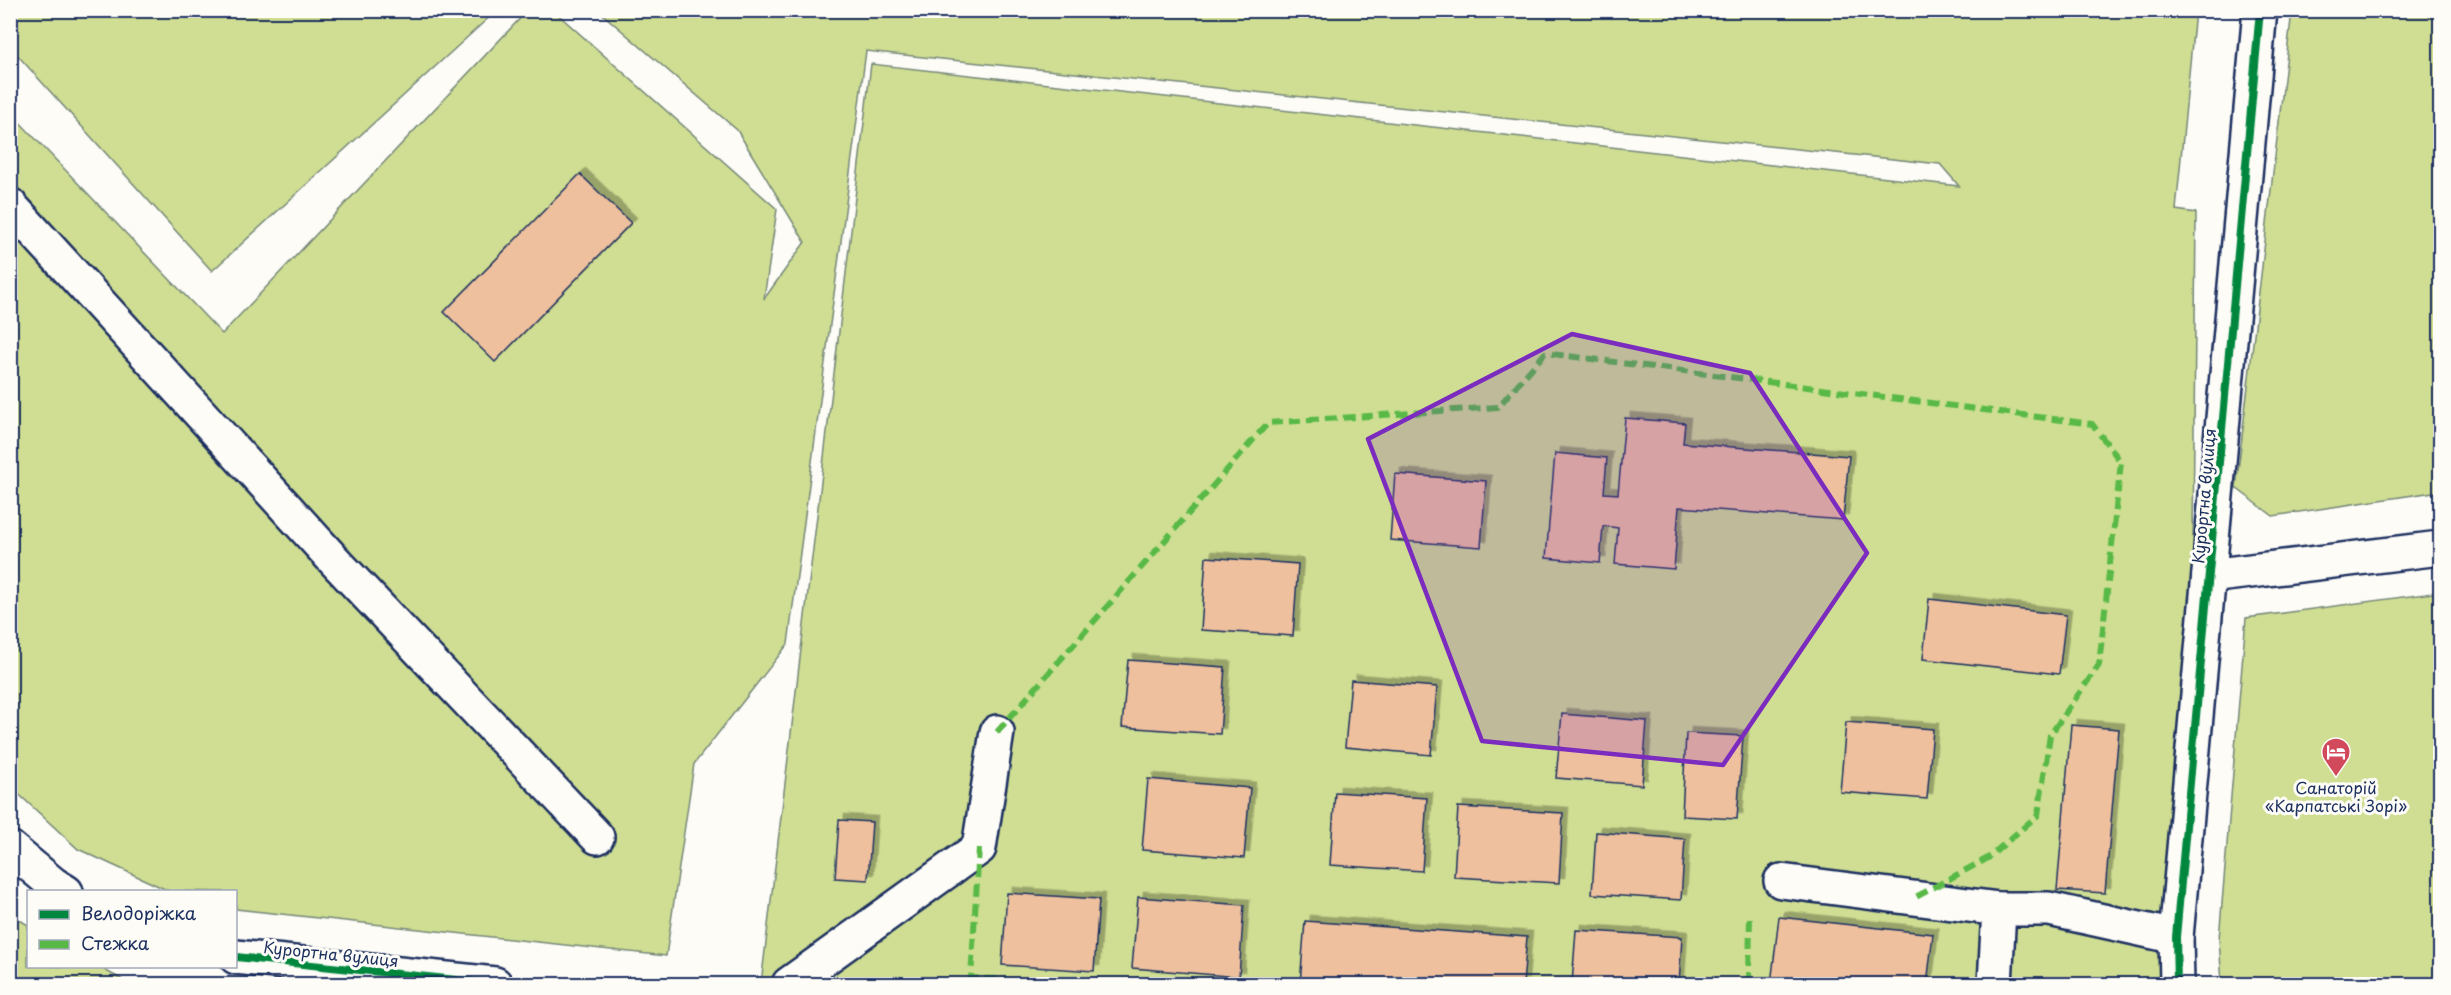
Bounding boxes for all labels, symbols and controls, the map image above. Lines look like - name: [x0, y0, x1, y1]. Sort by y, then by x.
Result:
- street label: Курортна вулиця: [2185, 427, 2221, 565]
- hotel icon: Санаторій «Карпатські Зорі»: [2320, 736, 2352, 778]
- place label: Санаторій «Карпатські Зорі»: [2265, 775, 2407, 817]
- legend: [27, 890, 237, 968]
- text: Велодоріжка: [81, 899, 197, 926]
- text: Стежка: [81, 929, 150, 956]
- street label: Курортна вулиця: [262, 934, 400, 972]

